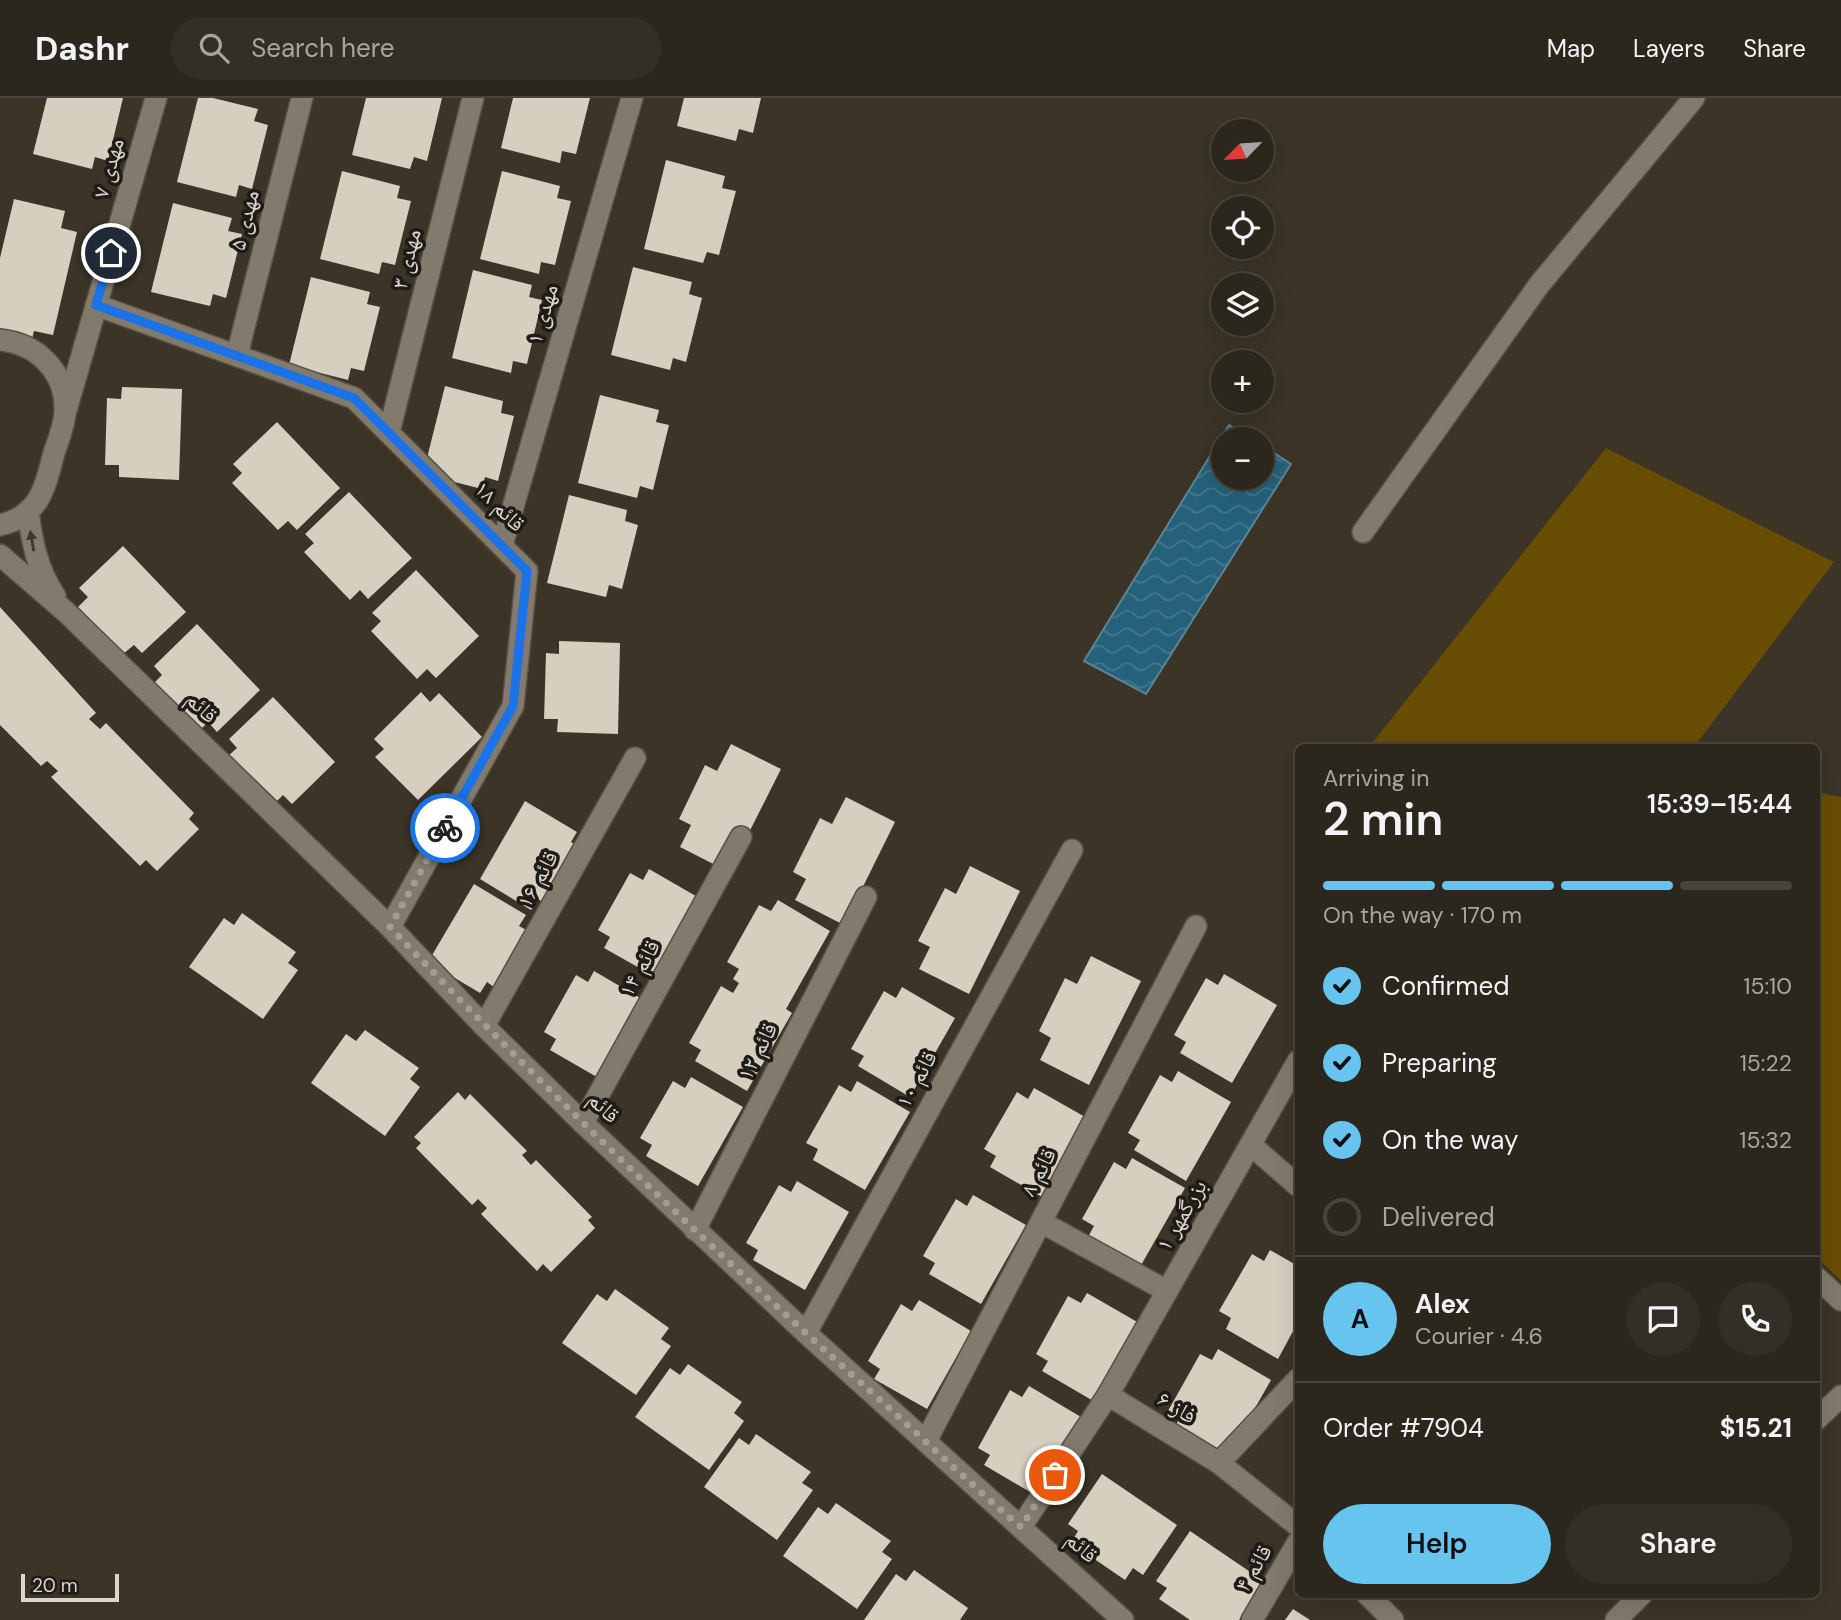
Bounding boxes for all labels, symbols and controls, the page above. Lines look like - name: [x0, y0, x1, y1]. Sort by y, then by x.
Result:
- search box: [171, 17, 661, 80]
- text: Dashr: [35, 27, 129, 70]
- icon: search: [195, 29, 233, 67]
- text: Search here: [251, 31, 395, 65]
- text: Map: [1547, 33, 1595, 64]
- text: Layers: [1633, 33, 1705, 64]
- text: Share: [1743, 33, 1806, 64]
- north arrow: [1211, 119, 1274, 182]
- map controls: [1211, 119, 1274, 490]
- street label: مهدی ۷: [85, 135, 131, 201]
- street label: مهدی ۵: [222, 187, 266, 253]
- button: locate: [1211, 196, 1274, 259]
- pin: [81, 223, 141, 283]
- street label: مهدی ۳: [384, 226, 428, 292]
- icon: home: [92, 234, 130, 272]
- button: layers: [1211, 273, 1274, 336]
- street label: مهدی ۱: [519, 281, 565, 347]
- button: +: [1211, 350, 1274, 413]
- button: −: [1211, 427, 1274, 490]
- street label: قائم ۱۸: [467, 474, 532, 539]
- one-way arrow: [26, 530, 37, 552]
- street label: قائم: [179, 684, 225, 730]
- text: Arriving in: [1323, 763, 1429, 793]
- text: 15:39–15:44: [1647, 787, 1792, 821]
- text: 2 min: [1323, 789, 1443, 849]
- courier: [410, 793, 480, 863]
- icon: bike: [426, 809, 464, 847]
- street label: قائم ۱۶: [509, 845, 566, 913]
- text: On the way · 170 m: [1323, 900, 1522, 930]
- street label: قائم ۱۴: [611, 934, 668, 1002]
- icon: check: [1323, 967, 1361, 1005]
- text: Confirmed: [1382, 969, 1509, 1003]
- text: 15:10: [1743, 971, 1792, 1001]
- street label: قائم ۱۲: [730, 1017, 785, 1085]
- icon: check: [1323, 1044, 1361, 1082]
- street label: قائم ۱۰: [888, 1045, 945, 1113]
- text: Preparing: [1382, 1046, 1497, 1080]
- text: 15:22: [1740, 1048, 1792, 1078]
- street label: قائم: [581, 1084, 627, 1130]
- icon: check: [1323, 1121, 1361, 1159]
- text: On the way: [1382, 1123, 1518, 1157]
- text: 15:32: [1739, 1125, 1792, 1155]
- street label: قائم ۸: [1013, 1143, 1064, 1202]
- street label: بزرگمهر ۱: [1148, 1174, 1214, 1256]
- text: Delivered: [1382, 1200, 1495, 1234]
- button: chat: [1626, 1282, 1700, 1356]
- button: phone: [1718, 1282, 1792, 1356]
- text: Alex: [1415, 1287, 1470, 1321]
- text: A: [1351, 1302, 1369, 1336]
- text: Courier · 4.6: [1415, 1321, 1543, 1351]
- street label: فاز ۶: [1152, 1384, 1202, 1430]
- text: Order #7904: [1323, 1411, 1484, 1445]
- text: $15.21: [1720, 1411, 1792, 1445]
- pin: [1025, 1445, 1085, 1505]
- icon: bag: [1036, 1456, 1074, 1494]
- button: Help: [1323, 1504, 1551, 1584]
- button: Share: [1565, 1504, 1792, 1584]
- street label: قائم: [1059, 1524, 1105, 1570]
- street label: قائم ۴: [1227, 1539, 1280, 1598]
- scale bar: [21, 1571, 119, 1603]
- text: 20 m: [32, 1573, 78, 1598]

